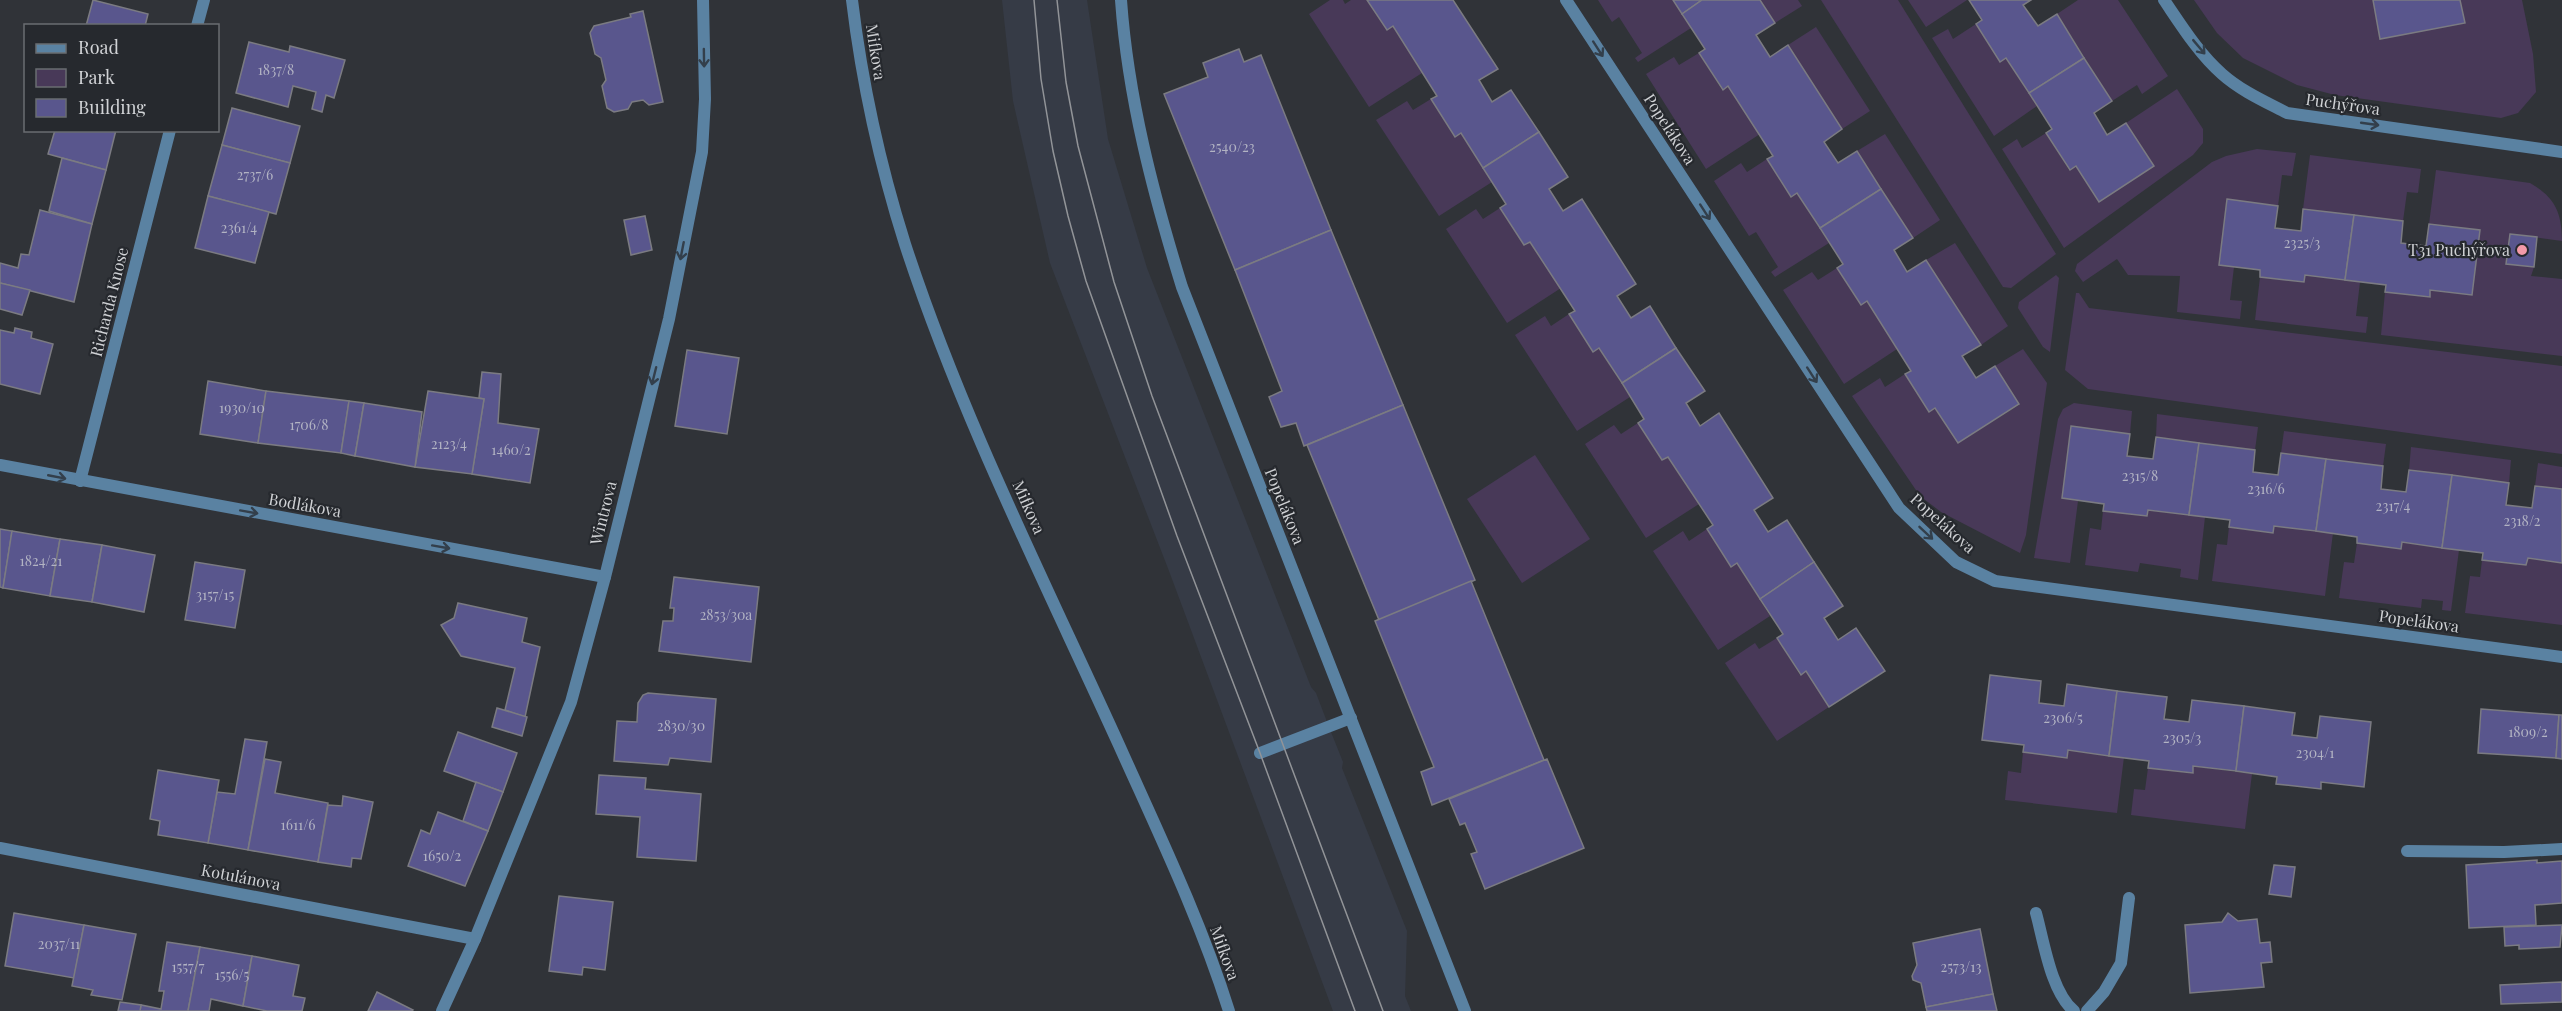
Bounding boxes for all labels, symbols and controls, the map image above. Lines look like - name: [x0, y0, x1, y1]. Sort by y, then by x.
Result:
- street label: Mifkova: [862, 22, 891, 81]
- legend: [24, 24, 219, 132]
- text: Road: [78, 35, 119, 59]
- one-way arrow: [2192, 39, 2206, 54]
- one-way arrow: [1593, 40, 1605, 57]
- one-way arrow: [698, 48, 710, 68]
- house number: 1837/8: [258, 60, 294, 79]
- text: Park: [78, 65, 115, 89]
- street label: Puchýřova: [2305, 88, 2382, 119]
- street label: Popelákova: [1640, 89, 1701, 168]
- text: Building: [78, 95, 146, 119]
- one-way arrow: [2359, 119, 2379, 130]
- house number: 2540/23: [1209, 137, 1255, 156]
- house number: 2737/6: [237, 165, 273, 184]
- one-way arrow: [1700, 203, 1712, 220]
- house number: 2361/4: [221, 218, 257, 237]
- house number: 2325/3: [2284, 233, 2320, 252]
- place label: T31 Puchýřova: [2408, 239, 2510, 260]
- one-way arrow: [676, 241, 687, 261]
- marker: T31 Puchýřova: [2515, 243, 2529, 257]
- street label: Richarda Knose: [85, 245, 132, 359]
- one-way arrow: [648, 366, 660, 385]
- one-way arrow: [1806, 366, 1818, 383]
- house number: 1930/10: [219, 398, 265, 417]
- house number: 1706/8: [290, 415, 329, 434]
- house number: 2123/4: [431, 434, 467, 453]
- house number: 1460/2: [491, 440, 531, 459]
- street label: Popelákova: [1261, 465, 1310, 547]
- house number: 2315/8: [2122, 466, 2158, 485]
- one-way arrow: [47, 472, 67, 483]
- street label: Mifkova: [1008, 477, 1051, 537]
- street label: Wintrova: [584, 479, 621, 548]
- house number: 2316/6: [2247, 479, 2285, 498]
- street label: Bodlákova: [267, 488, 343, 521]
- street label: Popelákova: [1906, 488, 1980, 557]
- house number: 2317/4: [2376, 496, 2411, 515]
- one-way arrow: [239, 507, 258, 518]
- house number: 2318/2: [2503, 511, 2541, 530]
- one-way arrow: [1918, 526, 1933, 540]
- one-way arrow: [431, 542, 450, 553]
- house number: 1824/21: [20, 551, 62, 570]
- house number: 3157/15: [196, 585, 235, 604]
- street label: Popelákova: [2378, 604, 2460, 637]
- house number: 2853/30a: [700, 605, 752, 624]
- house number: 2306/5: [2043, 708, 2083, 727]
- house number: 2830/30: [657, 716, 705, 735]
- house number: 1809/2: [2508, 722, 2548, 741]
- house number: 2305/3: [2163, 728, 2201, 747]
- house number: 2304/1: [2296, 743, 2334, 762]
- house number: 1611/6: [281, 815, 316, 834]
- house number: 1650/2: [423, 846, 461, 865]
- street label: Kotulánova: [200, 859, 283, 895]
- street label: Mifkova: [1206, 923, 1245, 983]
- house number: 2037/11: [38, 934, 80, 953]
- house number: 1557/7: [171, 957, 205, 976]
- house number: 2573/13: [1941, 957, 1981, 976]
- house number: 1556/5: [215, 965, 249, 984]

